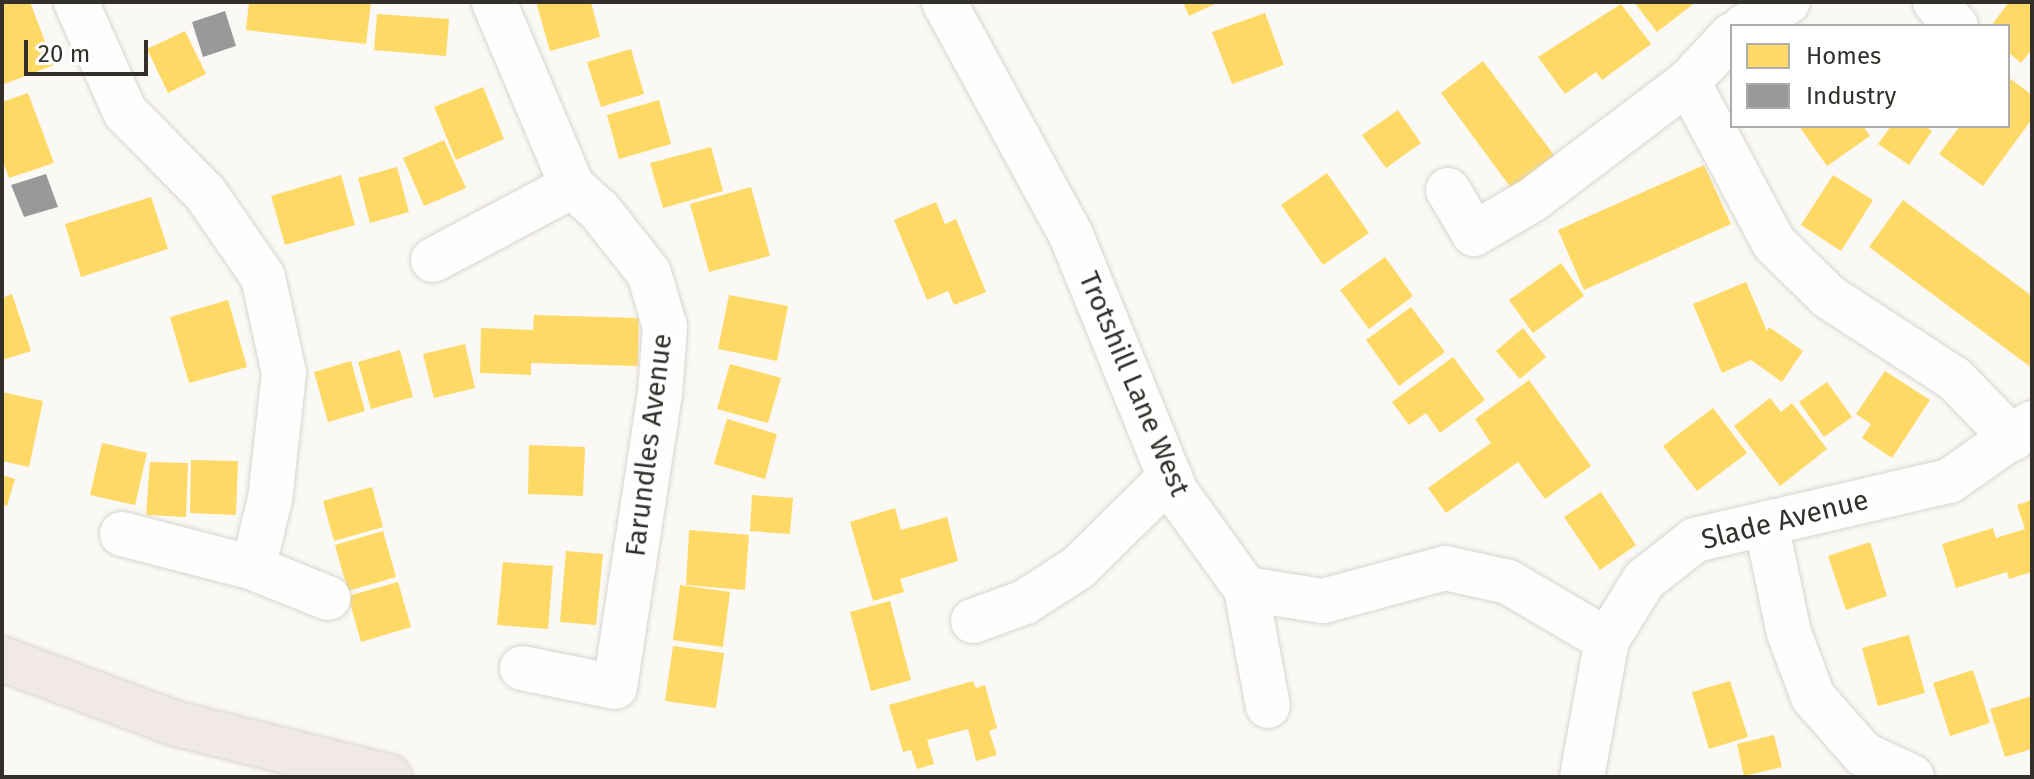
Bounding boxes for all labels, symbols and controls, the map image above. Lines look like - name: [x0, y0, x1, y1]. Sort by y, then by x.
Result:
- scale bar: [28, 24, 152, 74]
- legend: [1730, 24, 2010, 128]
- text: 20 m: [38, 40, 90, 68]
- text: Homes: [1806, 42, 1881, 70]
- text: Industry: [1806, 82, 1896, 110]
- street label: Trotshill Lane West: [1072, 267, 1196, 501]
- street label: Farundles Avenue: [619, 332, 679, 558]
- street label: Slade Avenue: [1698, 483, 1872, 557]

